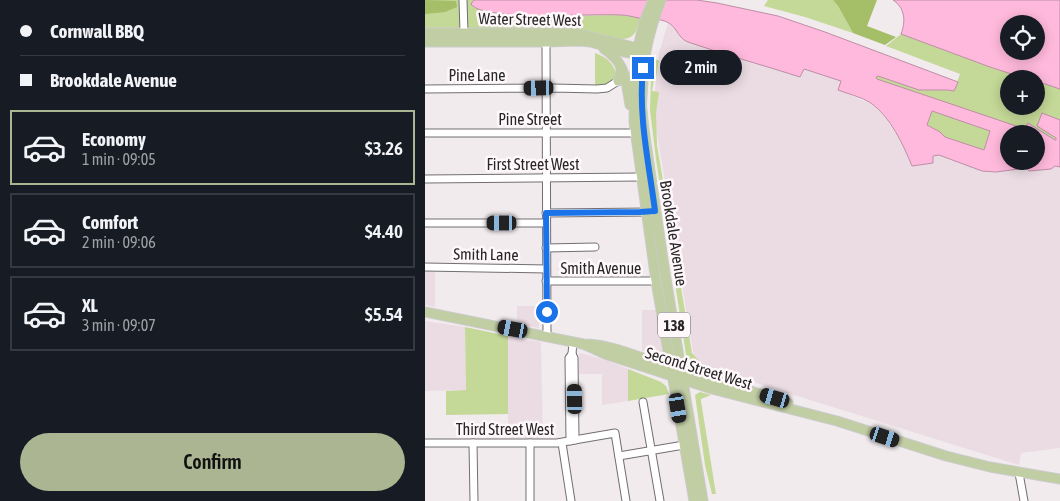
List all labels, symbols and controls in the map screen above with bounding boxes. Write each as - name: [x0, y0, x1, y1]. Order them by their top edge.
- street label: Water Street West: [478, 9, 582, 29]
- map controls: [1000, 15, 1045, 170]
- button: locate: [1000, 15, 1045, 60]
- text: Cornwall BBQ: [50, 20, 144, 42]
- callout: 2 min: [661, 50, 743, 86]
- route end: [632, 57, 654, 79]
- text: 2 min: [685, 58, 717, 76]
- street label: Pine Lane: [448, 66, 506, 84]
- text: Brookdale Avenue: [50, 69, 177, 91]
- button: +: [1000, 70, 1045, 115]
- car: [523, 80, 554, 96]
- street label: Pine Street: [498, 110, 562, 128]
- icon: car: [22, 125, 67, 170]
- button: −: [1000, 125, 1045, 170]
- text: Economy: [82, 128, 146, 150]
- text: $3.26: [365, 137, 403, 159]
- text: 1 min · 09:05: [82, 150, 156, 168]
- street label: First Street West: [486, 155, 580, 173]
- street label: Brookdale Avenue: [657, 179, 691, 287]
- icon: car: [22, 208, 67, 253]
- text: Comfort: [82, 211, 138, 233]
- car: [487, 216, 517, 231]
- text: $4.40: [365, 220, 403, 242]
- text: 2 min · 09:06: [82, 233, 156, 251]
- street label: Smith Lane: [453, 244, 519, 264]
- street label: Smith Avenue: [561, 259, 641, 277]
- icon: car: [22, 291, 67, 336]
- text: XL: [82, 294, 98, 316]
- route start: [536, 301, 558, 323]
- text: $5.54: [365, 303, 403, 325]
- road number: 138: [658, 312, 690, 338]
- text: 3 min · 09:07: [82, 316, 156, 334]
- car: [496, 319, 529, 339]
- street label: Second Street West: [643, 343, 755, 393]
- car: [567, 384, 582, 414]
- car: [758, 387, 791, 409]
- car: [668, 392, 687, 424]
- street label: Third Street West: [456, 420, 555, 438]
- car: [868, 425, 901, 449]
- button: Confirm: [20, 433, 405, 491]

